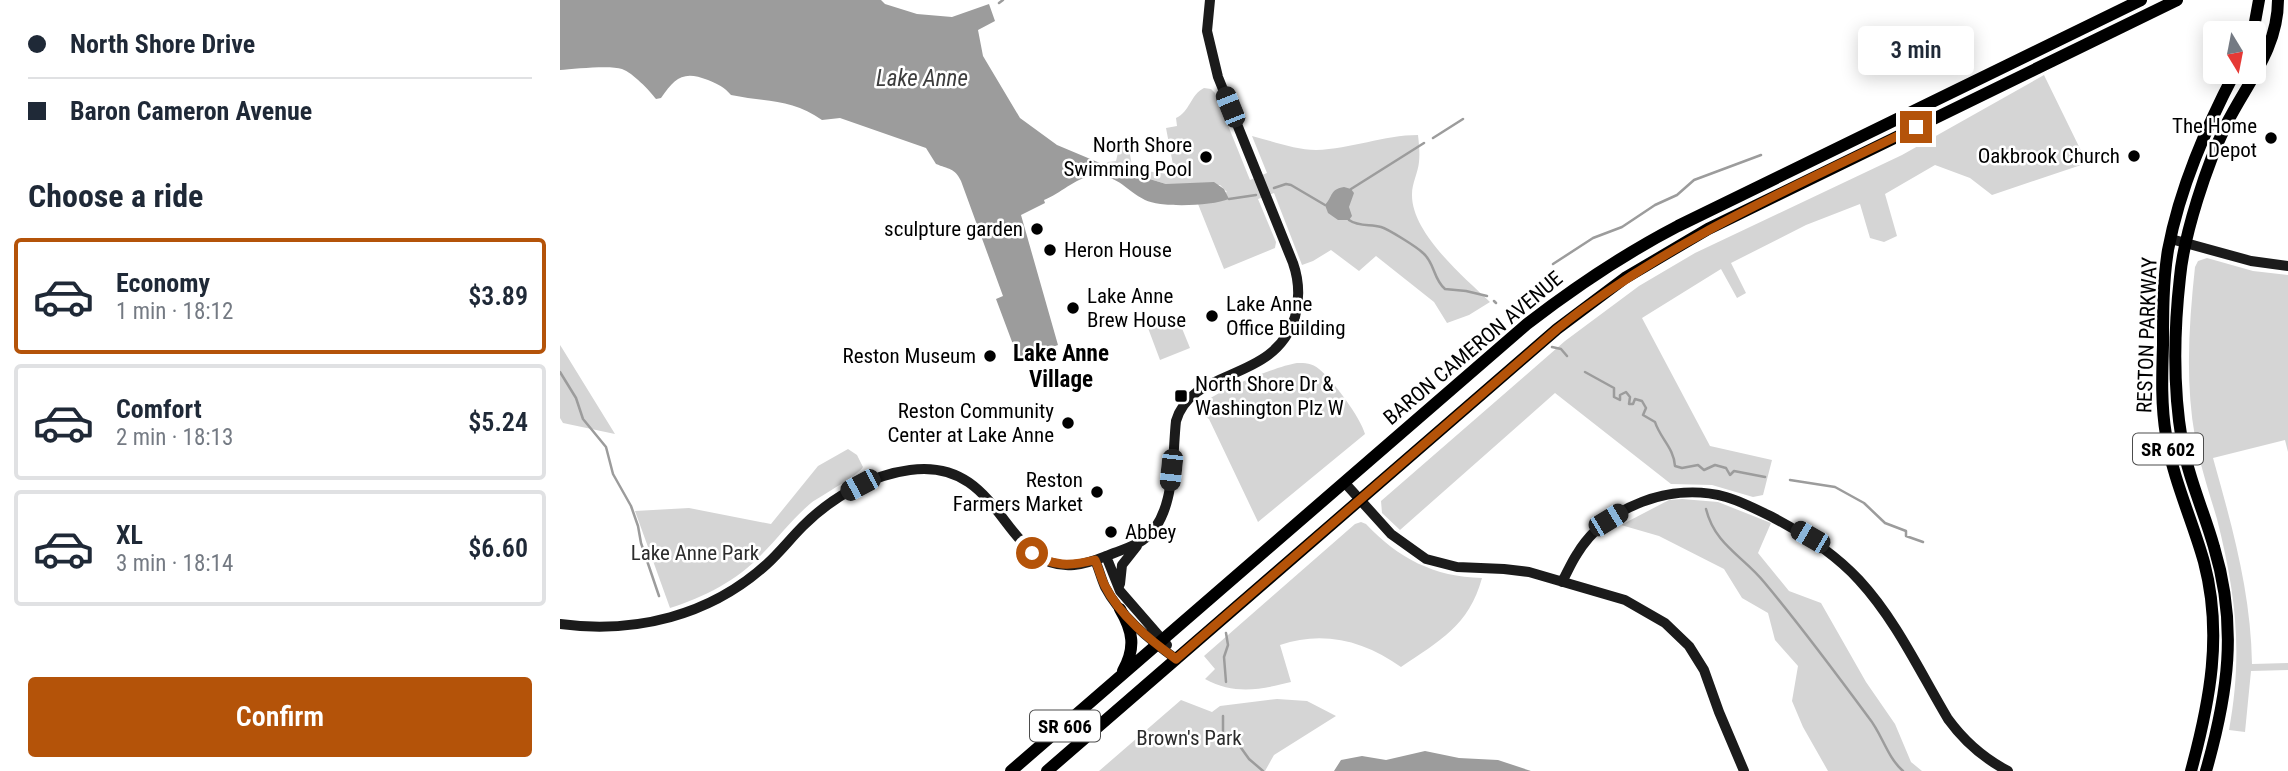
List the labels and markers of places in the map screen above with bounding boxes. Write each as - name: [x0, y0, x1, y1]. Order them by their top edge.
- place label: The Home Depot: [2172, 114, 2257, 162]
- marker: The Home Depot: [2263, 130, 2279, 146]
- place label: North Shore Swimming Pool: [1063, 133, 1192, 181]
- place label: Oakbrook Church: [1978, 144, 2120, 168]
- marker: Oakbrook Church: [2126, 148, 2142, 164]
- marker: North Shore Swimming Pool: [1198, 149, 1214, 165]
- place label: sculpture garden: [884, 217, 1023, 241]
- marker: sculpture garden: [1029, 221, 1045, 237]
- place label: Heron House: [1064, 238, 1172, 262]
- marker: Heron House: [1042, 242, 1058, 258]
- place label: Lake Anne Brew House: [1087, 284, 1186, 332]
- place label: Lake Anne Office Building: [1226, 292, 1346, 340]
- marker: Lake Anne Brew House: [1065, 300, 1081, 316]
- marker: Lake Anne Office Building: [1204, 308, 1220, 324]
- place label: Reston Museum: [842, 344, 976, 368]
- marker: Reston Museum: [982, 348, 998, 364]
- place label: North Shore Dr & Washington Plz W: [1195, 372, 1344, 420]
- marker: North Shore Dr & Washington Plz W: [1173, 388, 1189, 404]
- place label: Reston Community Center at Lake Anne: [887, 399, 1054, 447]
- marker: Reston Community Center at Lake Anne: [1060, 415, 1076, 431]
- place label: Reston Farmers Market: [953, 468, 1083, 516]
- marker: Reston Farmers Market: [1089, 484, 1105, 500]
- place label: Abbey: [1125, 520, 1177, 544]
- marker: Abbey: [1103, 524, 1119, 540]

